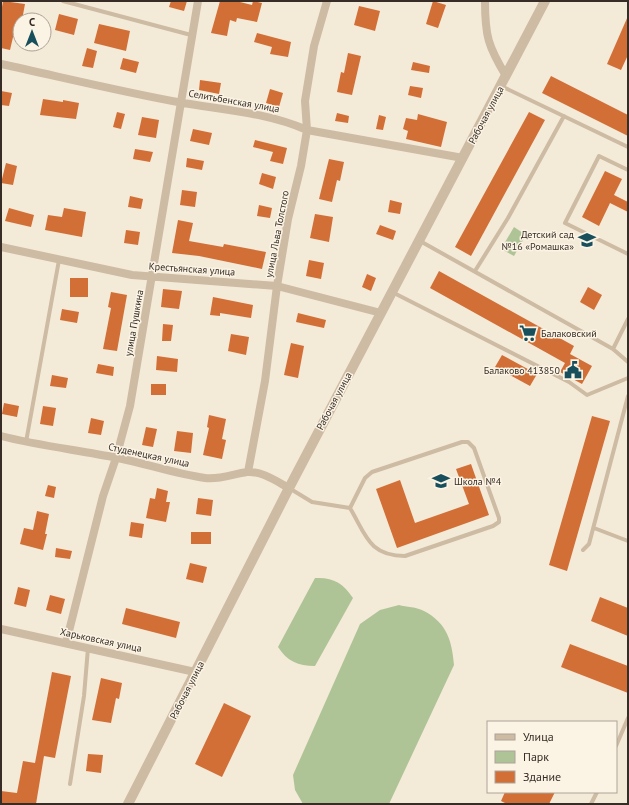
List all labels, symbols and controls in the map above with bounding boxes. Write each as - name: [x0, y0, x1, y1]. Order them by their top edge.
- north arrow: [12, 12, 52, 52]
- text: С: [29, 15, 35, 29]
- street label: Рабочая улица: [465, 84, 507, 146]
- street label: Селитьбенская улица: [187, 87, 281, 115]
- street label: улица Льва Толстого: [262, 189, 292, 279]
- place label: Детский сад №16 «Ромашка»: [502, 228, 575, 253]
- school or university icon: Детский сад №16 «Ромашка»: [577, 230, 597, 250]
- street label: Крестьянская улица: [148, 259, 236, 279]
- street label: улица Пушкина: [122, 289, 146, 357]
- supermarket icon: Балаковский: [518, 323, 538, 343]
- place label: Балаковский: [541, 327, 597, 340]
- public building icon: Балаково 413850: [563, 360, 583, 380]
- place label: Балаково 413850: [484, 364, 561, 377]
- street label: Рабочая улица: [313, 370, 355, 432]
- street label: Студенецкая улица: [107, 440, 191, 470]
- school or university icon: Школа №4: [431, 471, 451, 491]
- place label: Школа №4: [454, 475, 502, 488]
- street label: Харьковская улица: [59, 625, 143, 655]
- street label: Рабочая улица: [167, 659, 207, 721]
- legend: [487, 721, 617, 793]
- text: Улица: [523, 729, 554, 744]
- text: Парк: [523, 749, 549, 764]
- text: Здание: [523, 769, 561, 784]

